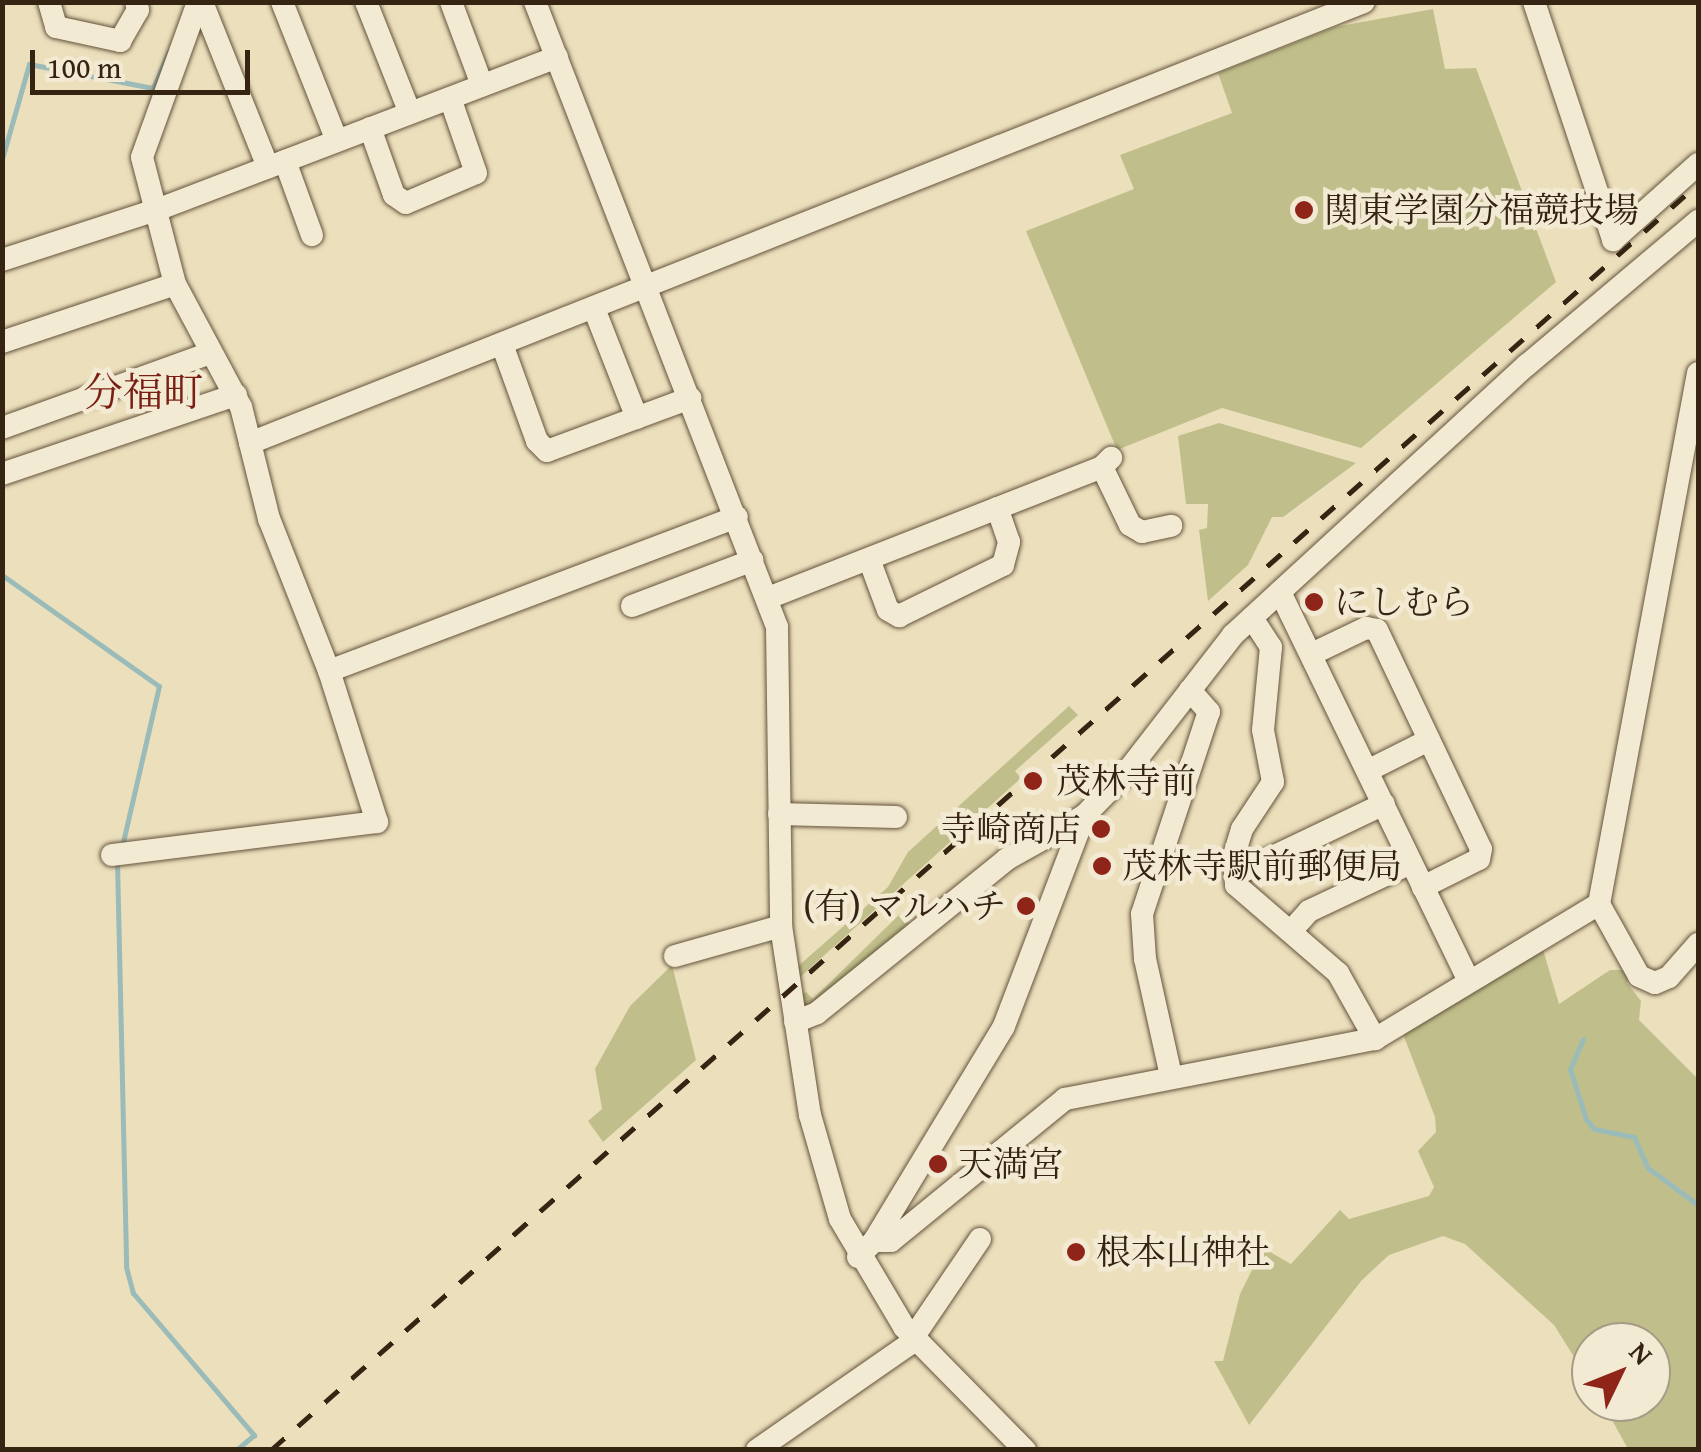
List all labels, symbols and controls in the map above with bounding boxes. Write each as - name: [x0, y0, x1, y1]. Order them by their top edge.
- scale bar: [35, 30, 255, 92]
- text: 100 m: [47, 45, 121, 89]
- place label: 関東学園分福競技場: [1324, 189, 1639, 231]
- marker: 関東学園分福競技場: [1293, 199, 1315, 221]
- district label: 分福町: [83, 368, 203, 416]
- place label: にしむら: [1334, 581, 1474, 623]
- marker: にしむら: [1303, 591, 1325, 613]
- place label: 茂林寺前: [1056, 760, 1196, 802]
- marker: 茂林寺前: [1020, 768, 1046, 794]
- place label: 寺崎商店: [941, 808, 1081, 850]
- marker: 寺崎商店: [1090, 818, 1112, 840]
- place label: 茂林寺駅前郵便局: [1122, 845, 1402, 887]
- marker: 茂林寺駅前郵便局: [1091, 855, 1113, 877]
- place label: (有) マルハチ: [801, 885, 1006, 927]
- marker: (有) マルハチ: [1015, 895, 1037, 917]
- place label: 天満宮: [958, 1143, 1063, 1185]
- marker: 天満宮: [927, 1153, 949, 1175]
- place label: 根本山神社: [1096, 1231, 1271, 1273]
- marker: 根本山神社: [1065, 1241, 1087, 1263]
- north arrow: [1571, 1322, 1671, 1422]
- text: N: [1620, 1332, 1663, 1373]

